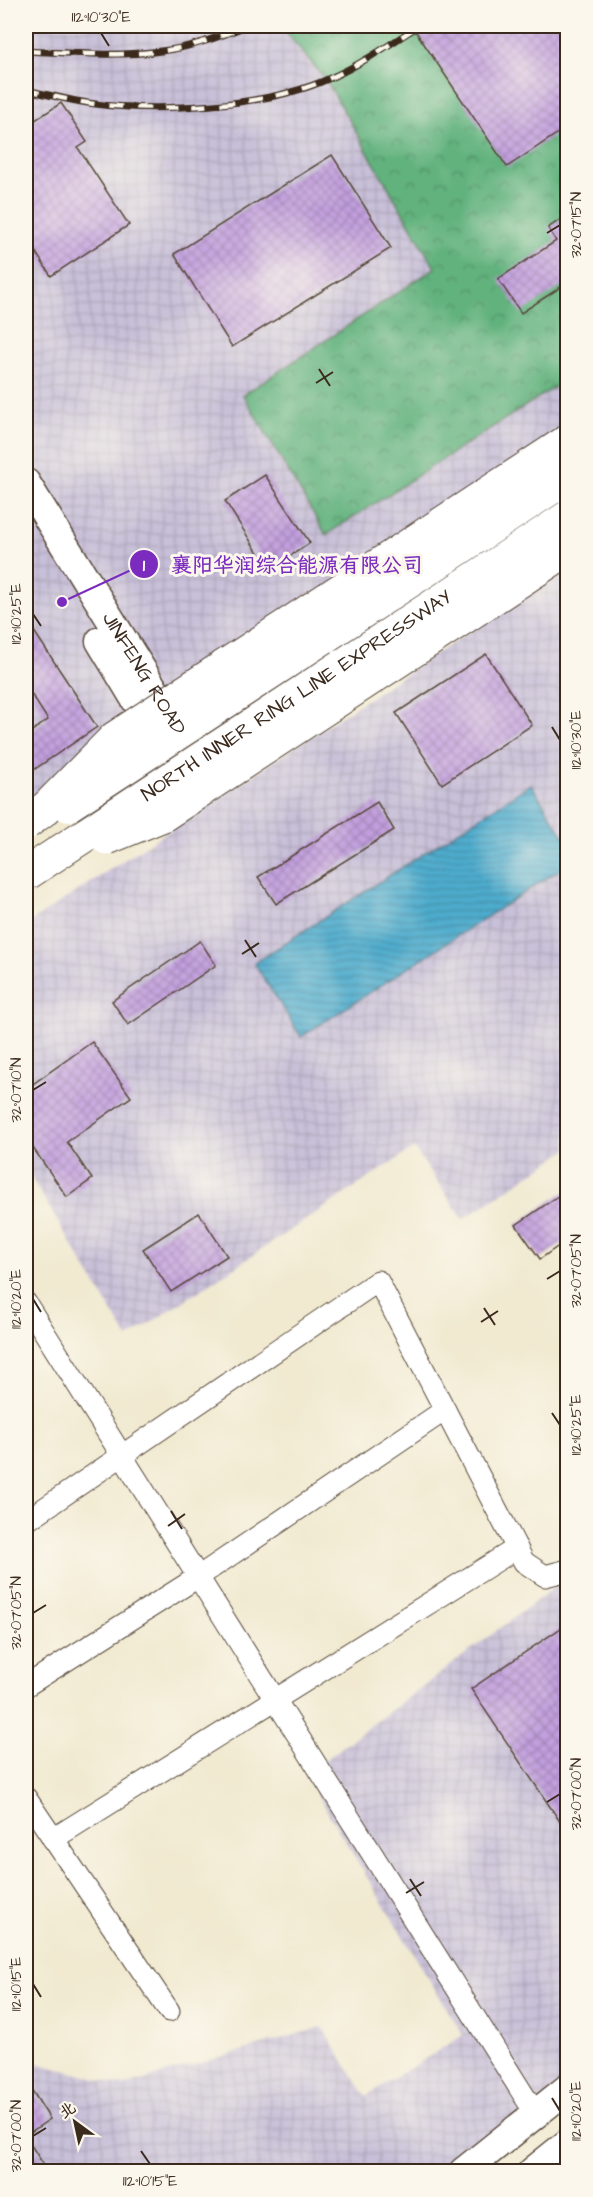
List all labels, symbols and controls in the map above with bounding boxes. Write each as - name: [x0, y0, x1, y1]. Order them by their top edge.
- text: 112°10'30"E: [71, 7, 131, 28]
- text: 32°07'15"N: [566, 192, 587, 258]
- callout: 襄阳华润综合能源有限公司: [129, 545, 435, 584]
- text: 襄阳华润综合能源有限公司: [171, 551, 423, 580]
- text: 1: [143, 553, 146, 578]
- text: 112°10'25"E: [6, 583, 27, 645]
- street label: NORTH INNER RING LINE EXPRESSWAY: [136, 583, 458, 808]
- street label: JINFENG ROAD: [95, 607, 193, 740]
- text: 112°10'30"E: [566, 710, 587, 770]
- text: 32°07'10"N: [6, 1058, 27, 1122]
- text: 32°07'05"N: [566, 1234, 587, 1308]
- text: 112°10'20"E: [6, 1269, 27, 1329]
- text: 112°10'25"E: [566, 1394, 587, 1456]
- text: 32°07'05"N: [6, 1576, 27, 1650]
- text: 32°07'00"N: [566, 1758, 587, 1830]
- text: 112°10'15"E: [6, 1957, 27, 2011]
- text: 112°10'20"E: [566, 2081, 587, 2141]
- north arrow: [45, 2092, 105, 2152]
- text: 北: [55, 2097, 80, 2124]
- text: 32°07'00"N: [6, 2100, 27, 2172]
- text: 112°10'15"E: [123, 2171, 177, 2192]

